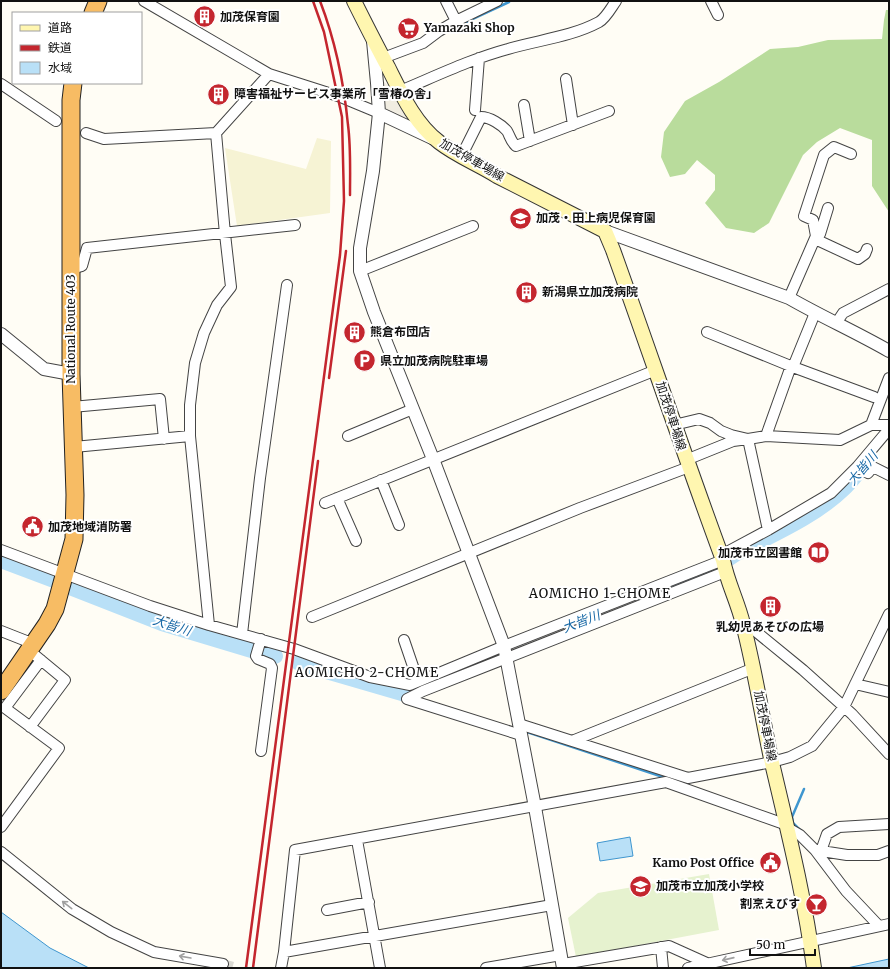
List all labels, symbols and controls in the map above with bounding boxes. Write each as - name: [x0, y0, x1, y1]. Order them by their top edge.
- building icon: 加茂保育園: [191, 4, 217, 30]
- place label: 加茂保育園: [220, 9, 280, 24]
- legend: [12, 12, 142, 84]
- supermarket icon: Yamazaki Shop: [396, 15, 422, 41]
- text: 道路: [48, 20, 72, 35]
- place label: Yamazaki Shop: [423, 20, 515, 35]
- text: 鉄道: [48, 40, 72, 55]
- text: 水域: [48, 60, 72, 75]
- building icon: 障害福祉サービス事業所「雪椿の舎」: [205, 81, 231, 107]
- place label: 障害福祉サービス事業所「雪椿の舎」: [234, 86, 438, 101]
- street label: 加茂停車場線: [437, 135, 507, 184]
- school or university icon: 加茂・田上病児保育園: [508, 205, 534, 231]
- place label: 加茂・田上病児保育園: [536, 210, 656, 225]
- street label: National Route 403: [63, 274, 78, 384]
- building icon: 新潟県立加茂病院: [513, 279, 539, 305]
- place label: 新潟県立加茂病院: [542, 284, 638, 299]
- building icon: 熊倉布団店: [342, 319, 368, 345]
- place label: 熊倉布団店: [370, 324, 430, 339]
- parking icon: 県立加茂病院駐車場: [351, 348, 377, 374]
- place label: 県立加茂病院駐車場: [380, 353, 488, 368]
- street label: 加茂停車場線: [653, 379, 690, 452]
- water label: 大皆川: [843, 446, 883, 489]
- public building icon: 加茂地域消防署: [19, 514, 45, 540]
- place label: 加茂地域消防署: [48, 519, 132, 534]
- library icon: 加茂市立図書館: [805, 540, 831, 566]
- place label: 加茂市立図書館: [718, 545, 802, 560]
- district label: AOMICHO 1-CHOME: [528, 585, 671, 602]
- building icon: 乳幼児あそびの広場: [757, 593, 783, 619]
- water label: 大皆川: [560, 606, 604, 636]
- water label: 大皆川: [151, 611, 195, 640]
- place label: 乳幼児あそびの広場: [716, 619, 824, 634]
- district label: AOMICHO 2-CHOME: [294, 664, 439, 681]
- street label: 加茂停車場線: [751, 689, 780, 763]
- public building icon: Kamo Post Office: [757, 850, 783, 876]
- place label: Kamo Post Office: [652, 855, 754, 870]
- school or university icon: 加茂市立加茂小学校: [627, 873, 653, 899]
- place label: 加茂市立加茂小学校: [656, 878, 764, 893]
- bar icon: 割烹えびす: [803, 891, 829, 917]
- place label: 割烹えびす: [740, 896, 800, 911]
- one-way arrow: [62, 901, 73, 909]
- scale bar: [750, 931, 815, 957]
- text: 50 m: [756, 937, 785, 952]
- one-way arrow: [179, 953, 192, 961]
- one-way arrow: [722, 956, 735, 964]

